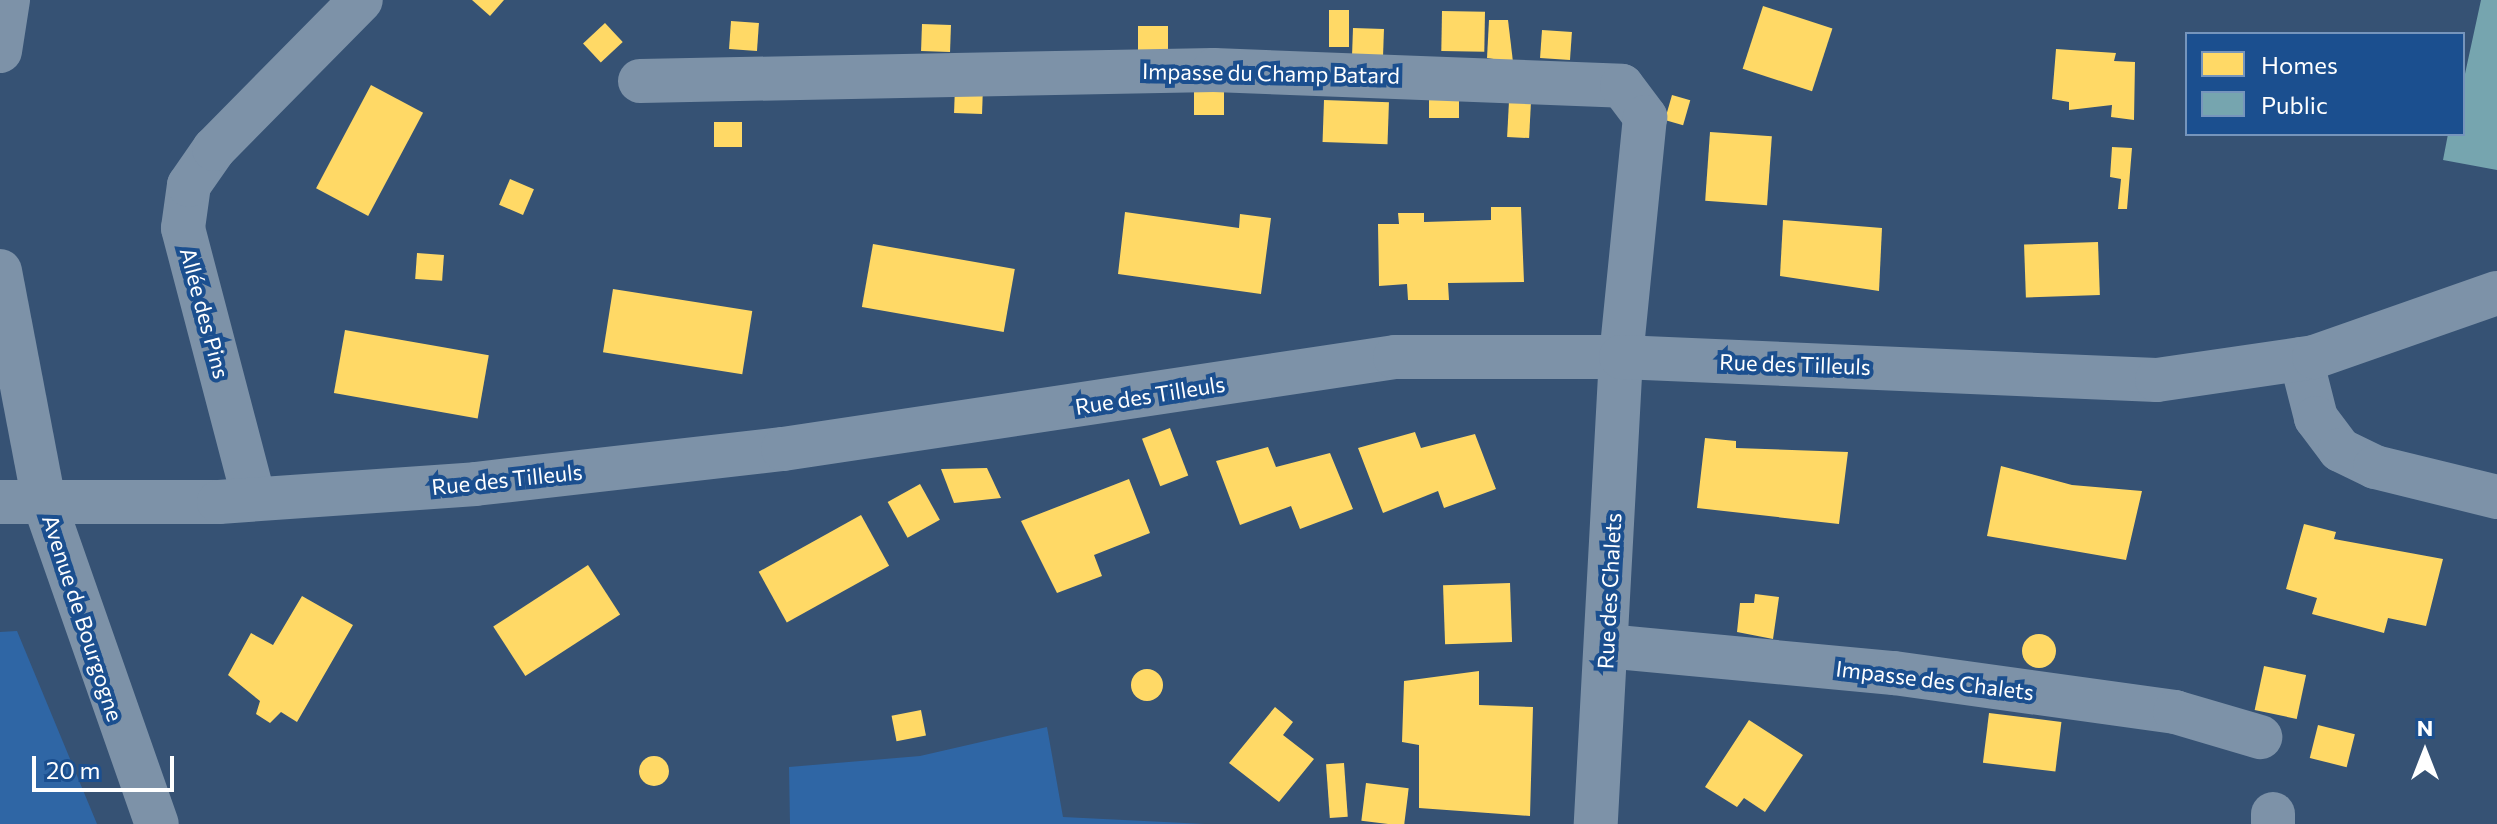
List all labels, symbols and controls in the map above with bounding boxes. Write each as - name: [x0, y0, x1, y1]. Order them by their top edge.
- legend: [2185, 32, 2465, 136]
- text: Homes: [2261, 50, 2338, 79]
- street label: Impasse du Champ Batard: [1142, 58, 1400, 88]
- text: Public: [2261, 90, 2328, 119]
- street label: Allée des Pins: [175, 245, 235, 381]
- street label: Rue des Tilleuls: [1719, 348, 1871, 380]
- street label: Rue des Tilleuls: [1073, 370, 1227, 420]
- street label: Rue des Tilleuls: [430, 458, 584, 500]
- street label: Avenue de Bourgogne: [37, 511, 129, 725]
- street label: Rue des Chalets: [1592, 512, 1626, 670]
- street label: Impasse des Chalets: [1834, 655, 2036, 705]
- north arrow: [2385, 712, 2465, 792]
- text: N: [2417, 714, 2433, 741]
- scale bar: [36, 740, 178, 790]
- text: 20 m: [46, 755, 100, 784]

